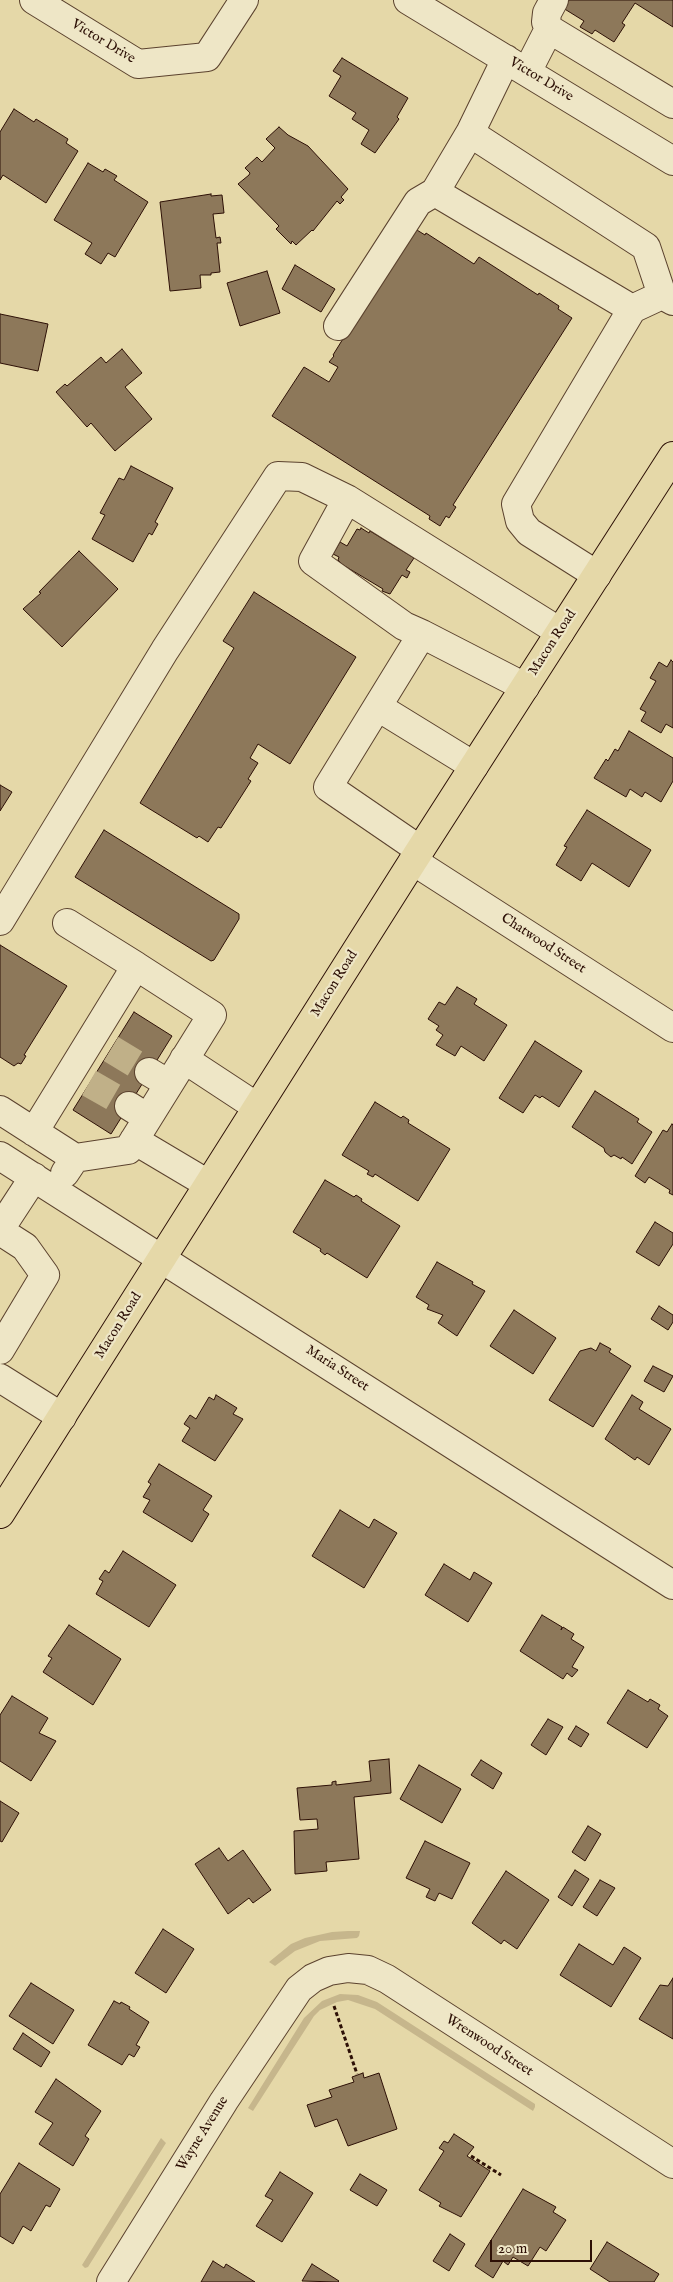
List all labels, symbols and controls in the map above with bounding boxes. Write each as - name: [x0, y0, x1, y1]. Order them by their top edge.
- street label: Victor Drive: [68, 16, 138, 68]
- street label: Victor Drive: [506, 54, 576, 106]
- street label: Macon Road: [526, 607, 580, 679]
- street label: Chatwood Street: [497, 910, 589, 978]
- street label: Macon Road: [308, 948, 362, 1020]
- street label: Macon Road: [92, 1290, 146, 1362]
- street label: Maria Street: [302, 1342, 372, 1396]
- street label: Wrenwood Street: [442, 2011, 536, 2081]
- street label: Wayne Avenue: [173, 2094, 233, 2174]
- scale bar: [493, 2230, 596, 2262]
- text: 20 m: [498, 2239, 527, 2258]

